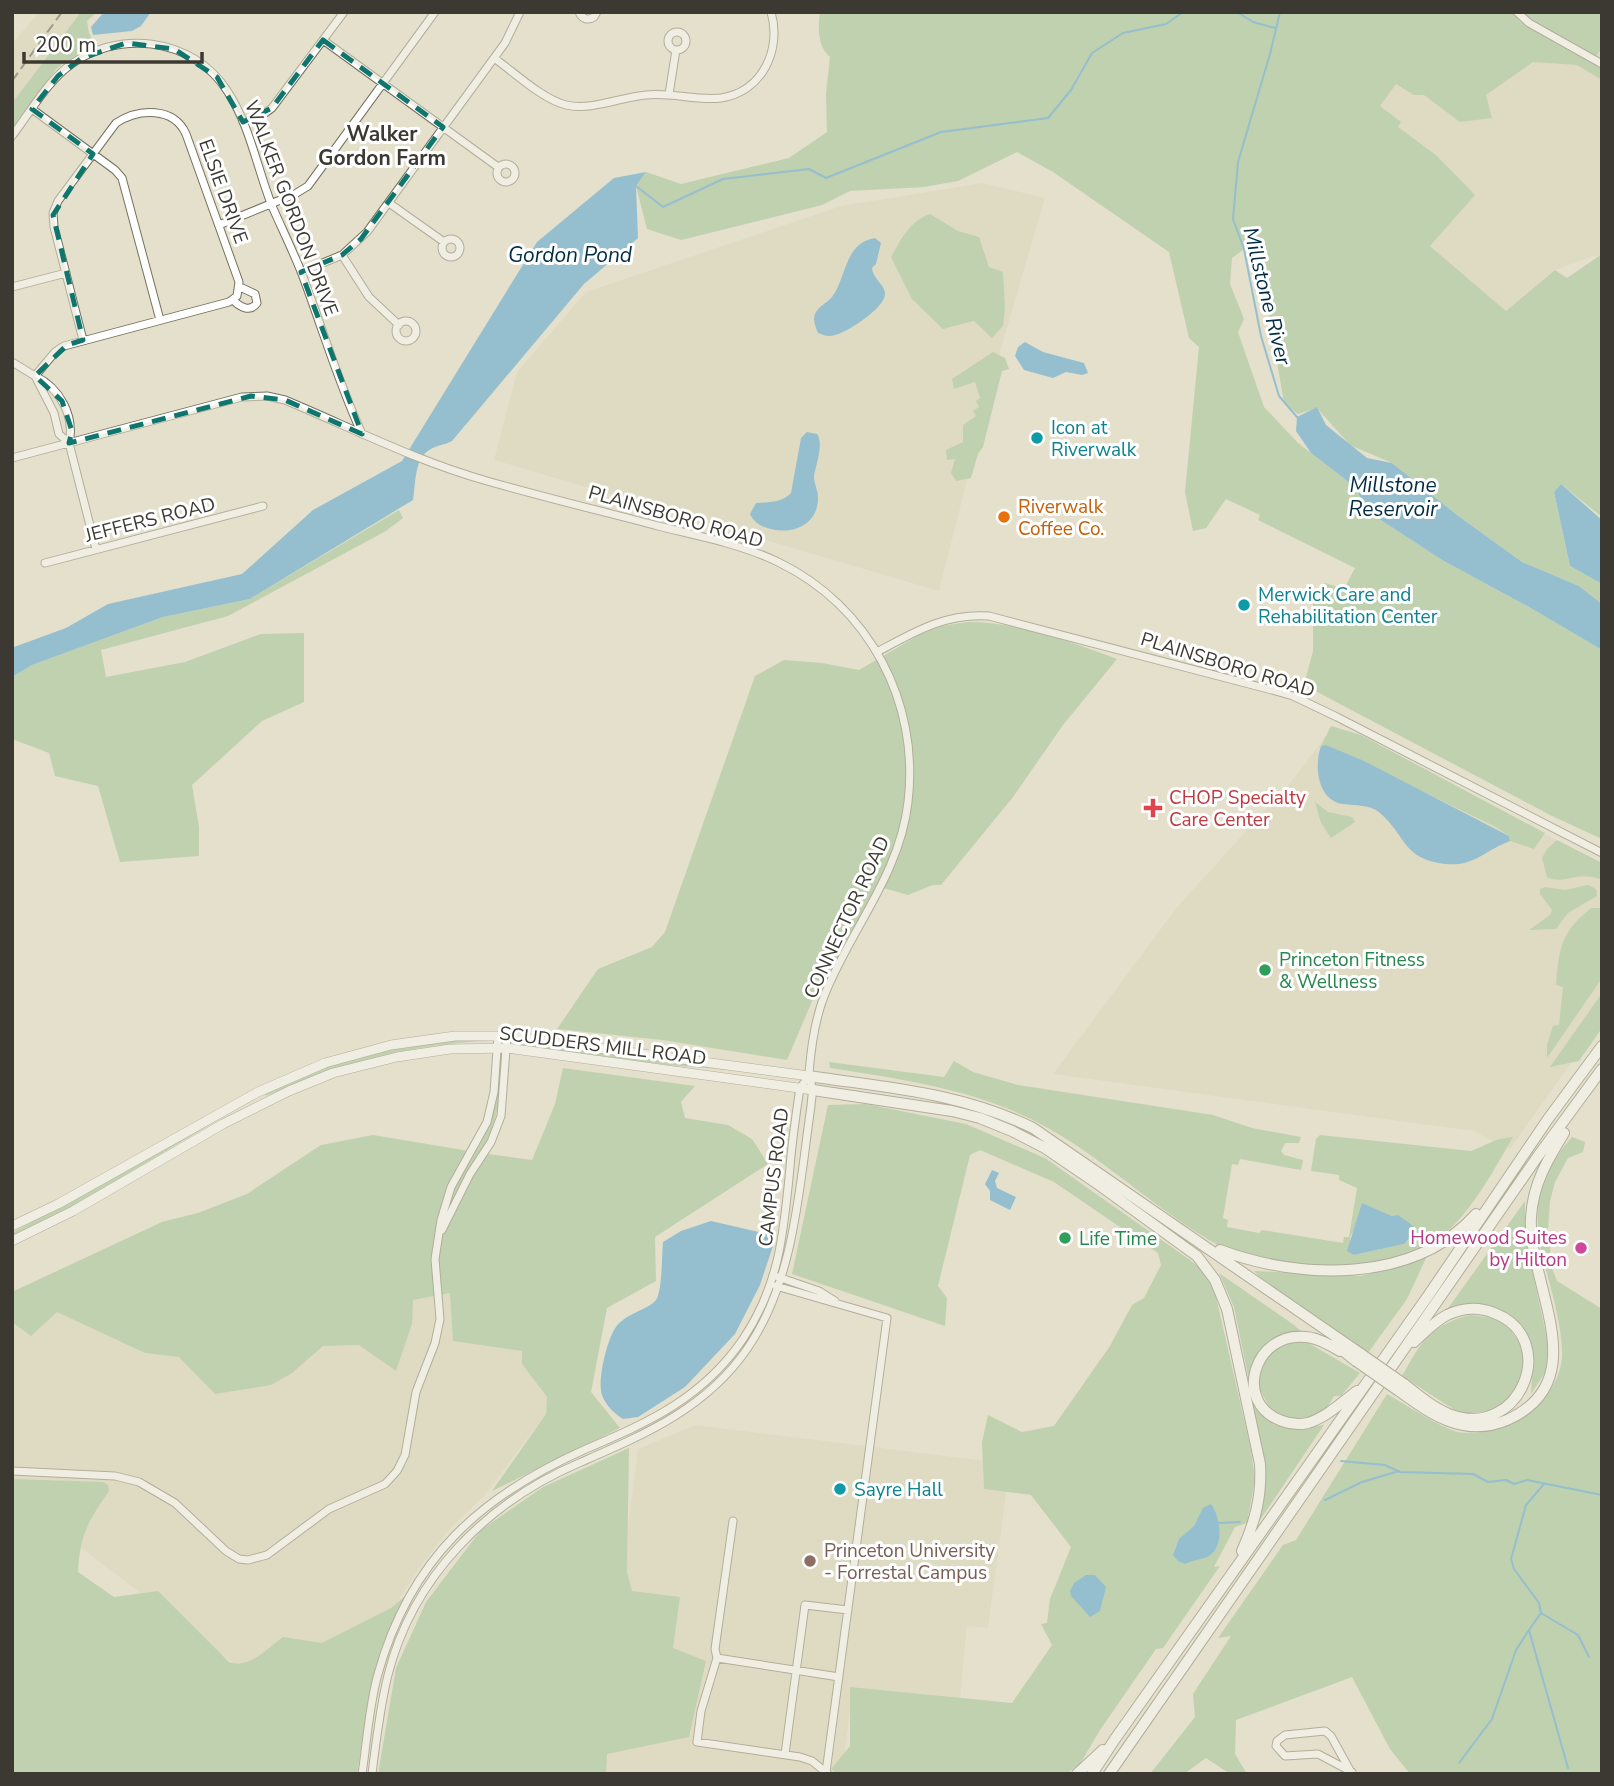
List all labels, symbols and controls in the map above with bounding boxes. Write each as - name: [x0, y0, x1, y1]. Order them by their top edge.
- scale bar: [24, 21, 203, 65]
- text: 200 m: [35, 31, 96, 59]
- street label: WALKER GORDON DRIVE: [238, 97, 344, 320]
- district label: Walker Gordon Farm: [318, 120, 446, 172]
- street label: ELSIE DRIVE: [192, 135, 254, 247]
- water label: Millstone River: [1236, 224, 1298, 368]
- water label: Gordon Pond: [508, 241, 633, 269]
- place label: Icon at Riverwalk: [1051, 415, 1137, 463]
- marker: Icon at Riverwalk: [1029, 430, 1045, 446]
- water label: Millstone Reservoir: [1348, 471, 1438, 523]
- street label: PLAINSBORO ROAD: [585, 480, 766, 554]
- street label: JEFFERS ROAD: [81, 491, 218, 549]
- place label: Riverwalk Coffee Co.: [1018, 494, 1104, 542]
- marker: Riverwalk Coffee Co.: [996, 509, 1012, 525]
- place label: Merwick Care and Rehabilitation Center: [1258, 582, 1438, 630]
- marker: Merwick Care and Rehabilitation Center: [1236, 597, 1252, 613]
- street label: PLAINSBORO ROAD: [1137, 626, 1318, 704]
- place label: CHOP Specialty Care Center: [1169, 785, 1306, 833]
- marker: CHOP Specialty Care Center: [1143, 798, 1163, 818]
- street label: CONNECTOR ROAD: [798, 832, 896, 1003]
- place label: Princeton Fitness & Wellness: [1279, 947, 1425, 995]
- marker: Princeton Fitness & Wellness: [1257, 962, 1273, 978]
- street label: SCUDDERS MILL ROAD: [498, 1020, 708, 1072]
- street label: CAMPUS ROAD: [753, 1106, 795, 1248]
- place label: Homewood Suites by Hilton: [1410, 1225, 1567, 1273]
- place label: Life Time: [1079, 1226, 1157, 1252]
- marker: Life Time: [1057, 1230, 1073, 1246]
- marker: Homewood Suites by Hilton: [1573, 1240, 1589, 1256]
- place label: Sayre Hall: [854, 1477, 943, 1503]
- marker: Sayre Hall: [832, 1481, 848, 1497]
- place label: Princeton University - Forrestal Campus: [824, 1538, 995, 1586]
- marker: Princeton University - Forrestal Campus: [802, 1553, 818, 1569]

